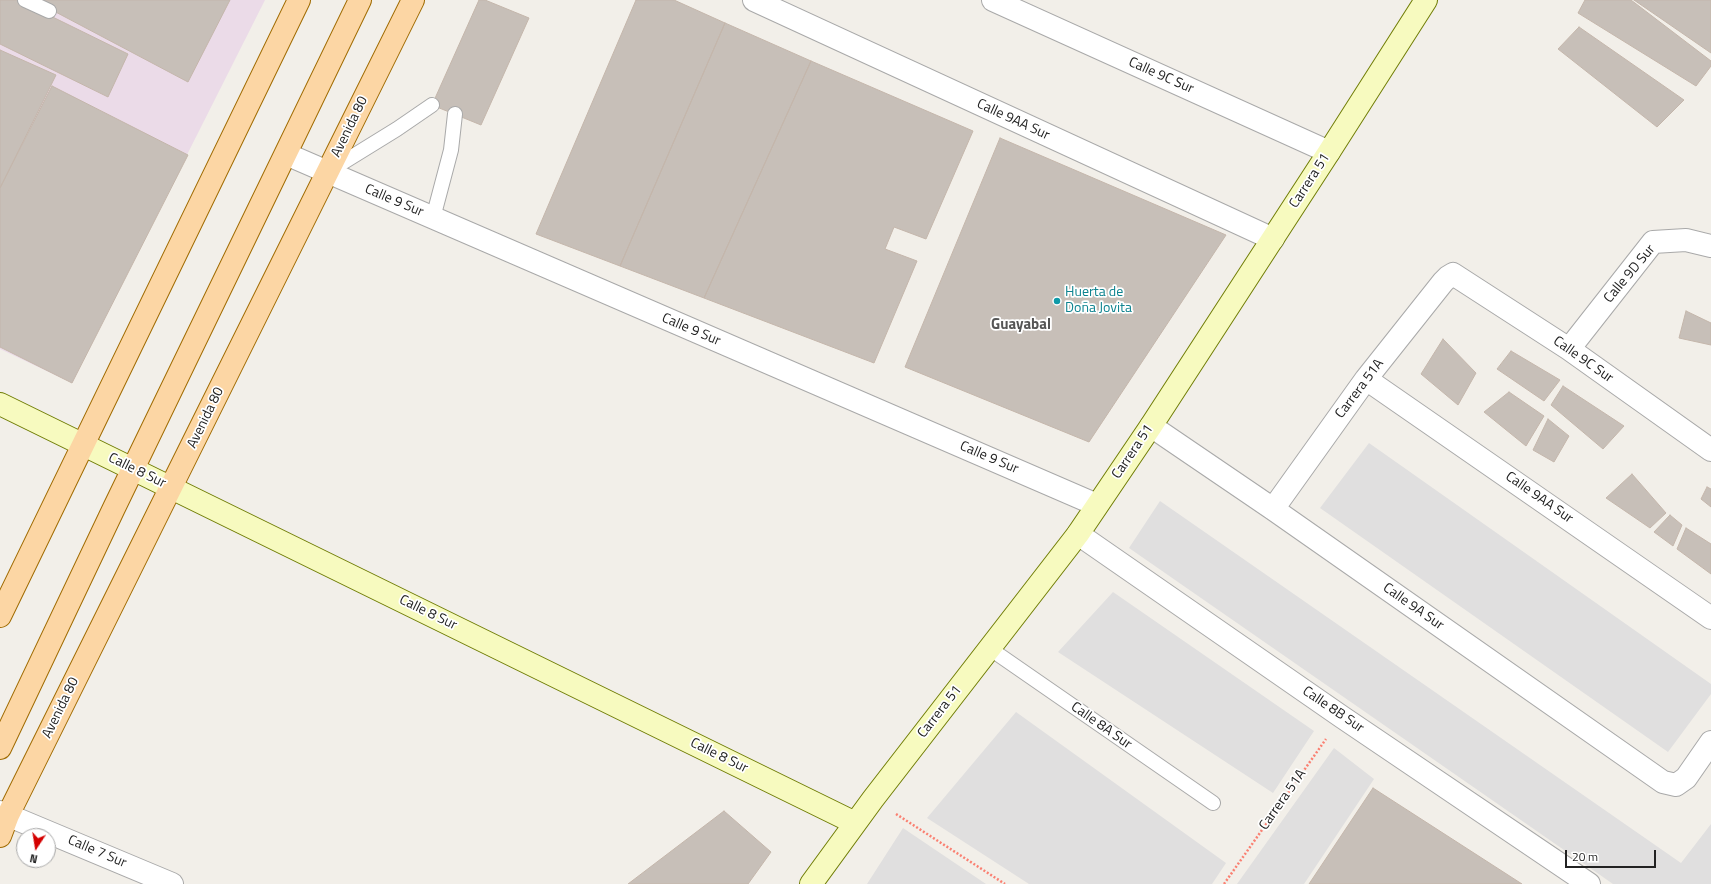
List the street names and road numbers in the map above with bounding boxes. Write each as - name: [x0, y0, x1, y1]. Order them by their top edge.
- street label: Calle 9C Sur: [1126, 54, 1196, 98]
- street label: Avenida 80: [328, 94, 372, 160]
- street label: Calle 9AA Sur: [974, 96, 1052, 144]
- street label: Carrera 51: [1286, 150, 1334, 212]
- street label: Calle 9 Sur: [362, 181, 426, 221]
- street label: Calle 9D Sur: [1601, 241, 1659, 307]
- street label: Calle 9 Sur: [659, 310, 723, 350]
- street label: Calle 9C Sur: [1550, 333, 1616, 387]
- street label: Carrera 51A: [1332, 356, 1388, 422]
- street label: Avenida 80: [184, 385, 228, 451]
- street label: Carrera 51: [1109, 422, 1157, 482]
- street label: Calle 9 Sur: [957, 438, 1021, 478]
- street label: Calle 8 Sur: [105, 450, 169, 492]
- street label: Calle 9AA Sur: [1502, 469, 1576, 527]
- street label: Calle 9A Sur: [1379, 580, 1447, 634]
- street label: Calle 8 Sur: [396, 592, 460, 634]
- street label: Avenida 80: [39, 675, 83, 741]
- street label: Carrera 51: [914, 682, 966, 742]
- street label: Calle 8B Sur: [1299, 683, 1367, 737]
- street label: Calle 8A Sur: [1067, 699, 1135, 753]
- street label: Calle 8 Sur: [687, 735, 751, 777]
- street label: Carrera 51A: [1256, 766, 1310, 834]
- street label: Calle 7 Sur: [65, 832, 129, 872]

